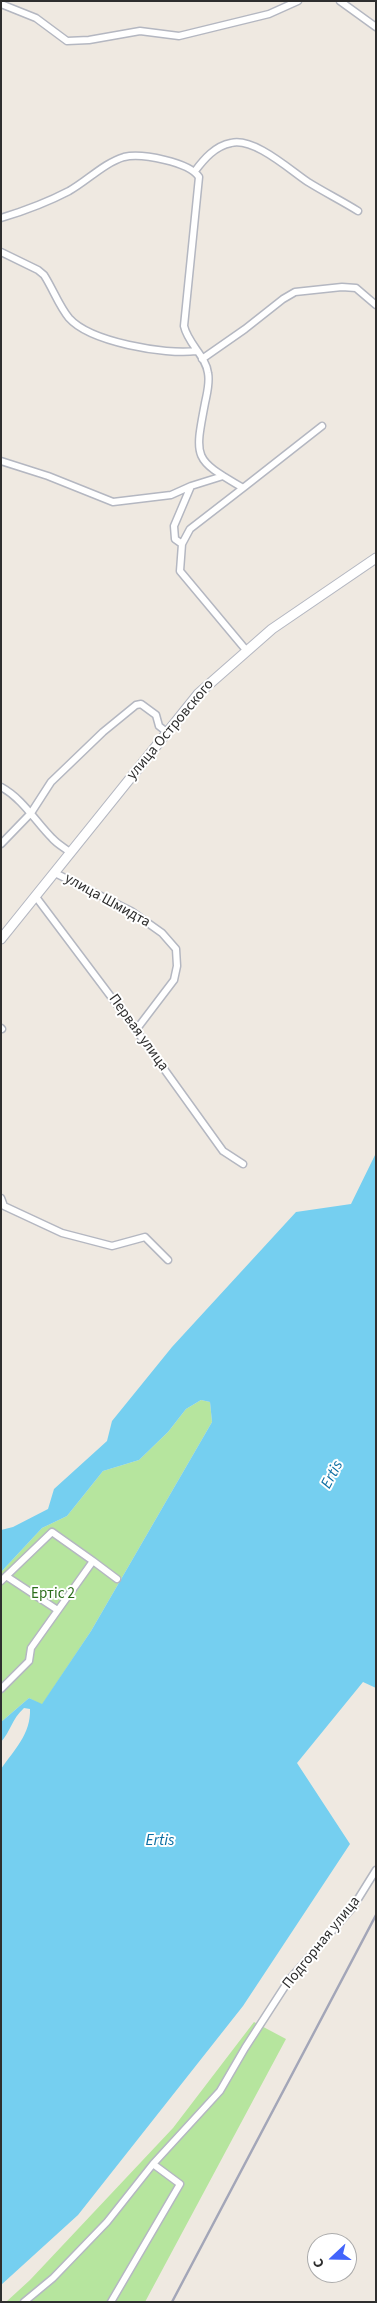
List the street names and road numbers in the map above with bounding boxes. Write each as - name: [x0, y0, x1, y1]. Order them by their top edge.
- street label: улица Островского: [124, 676, 218, 784]
- street label: улица Шмидта: [61, 870, 153, 932]
- street label: Первая улица: [104, 991, 172, 1075]
- street label: Подгорная улица: [279, 1893, 365, 1993]

